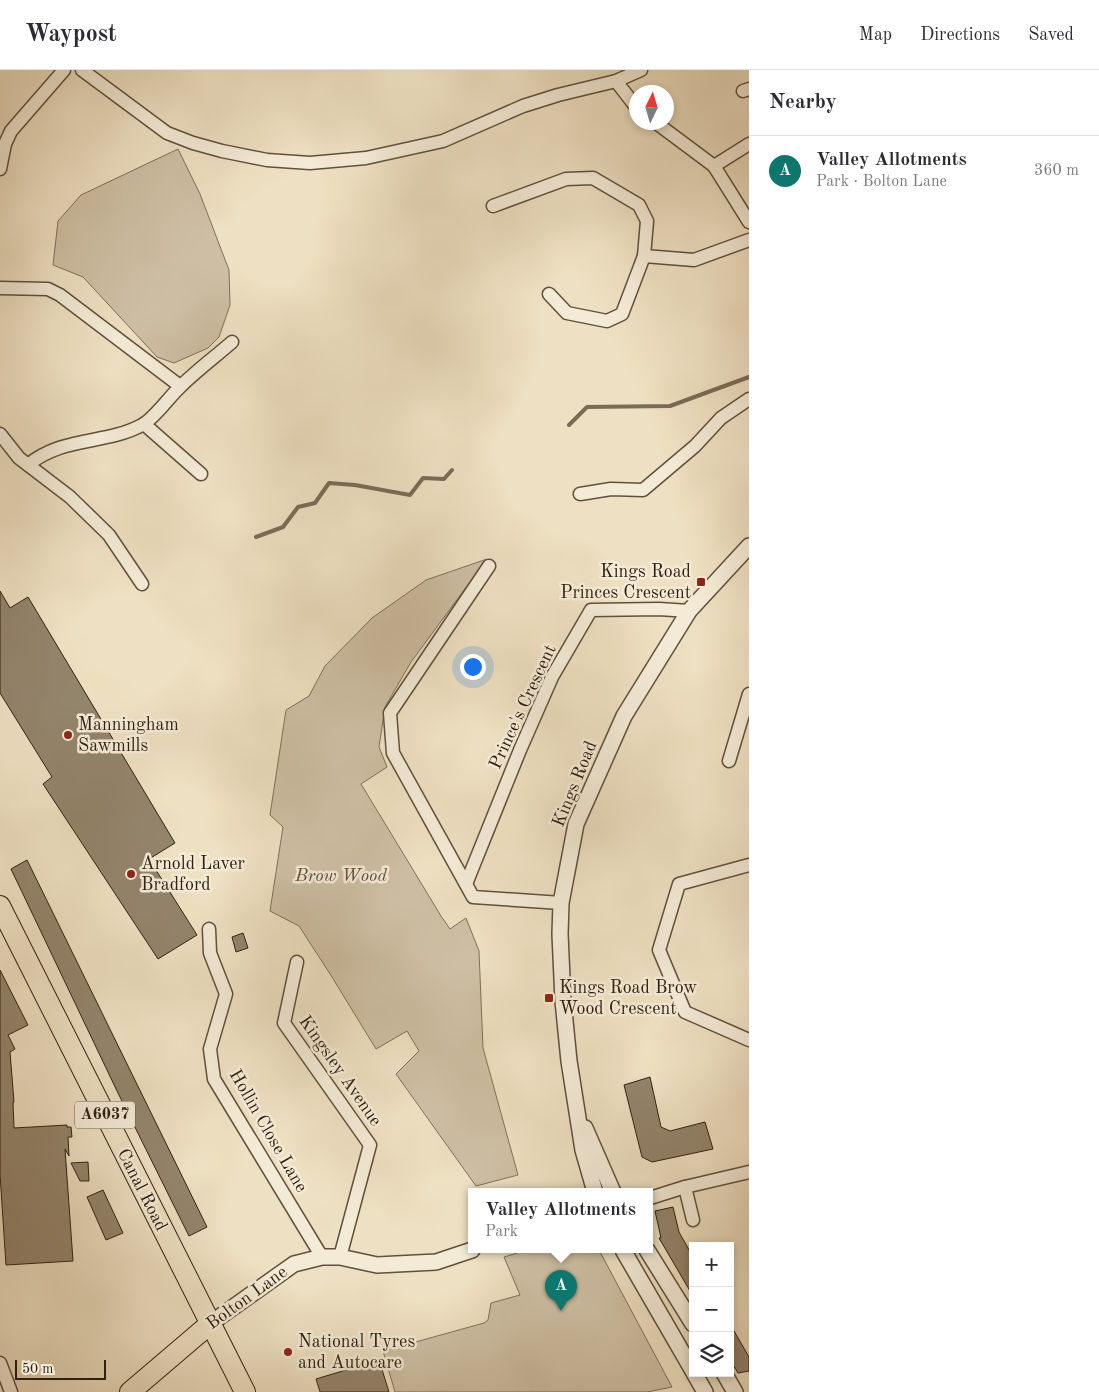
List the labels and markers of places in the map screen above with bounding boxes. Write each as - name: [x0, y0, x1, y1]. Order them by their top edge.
- place label: Kings Road Princes Crescent: [560, 563, 691, 602]
- marker: Kings Road Princes Crescent: [695, 576, 707, 588]
- place label: Manningham Sawmills: [78, 716, 179, 755]
- marker: Manningham Sawmills: [62, 729, 74, 741]
- place label: Arnold Laver Bradford: [141, 855, 245, 894]
- marker: Arnold Laver Bradford: [125, 868, 137, 880]
- place label: Kings Road Brow Wood Crescent: [559, 979, 697, 1018]
- marker: Kings Road Brow Wood Crescent: [543, 992, 555, 1004]
- pin: A: [545, 1270, 577, 1311]
- place label: National Tyres and Autocare: [298, 1333, 415, 1372]
- marker: National Tyres and Autocare: [282, 1346, 294, 1358]

